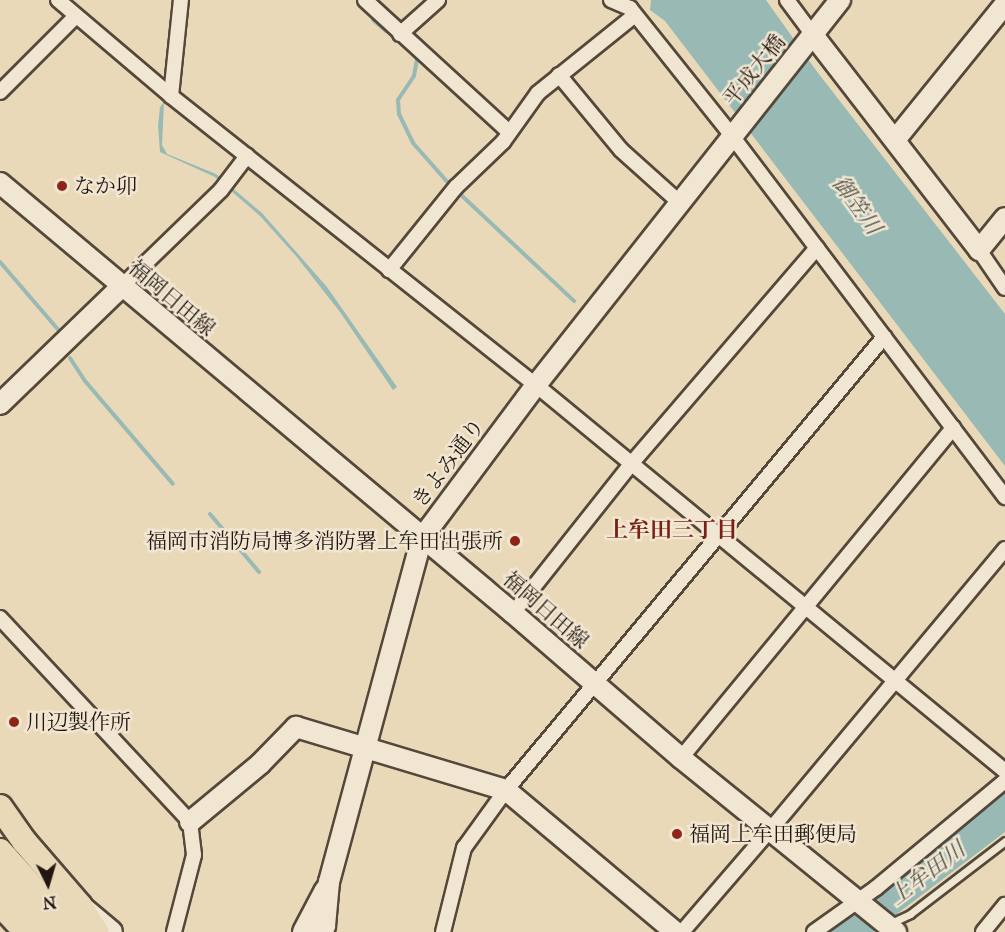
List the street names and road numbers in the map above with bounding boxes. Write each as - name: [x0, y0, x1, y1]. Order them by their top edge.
- street label: 平成大橋: [718, 29, 790, 111]
- street label: 福岡日田線: [124, 255, 220, 341]
- street label: きよみ通り: [406, 413, 490, 513]
- street label: 福岡日田線: [498, 566, 594, 654]

